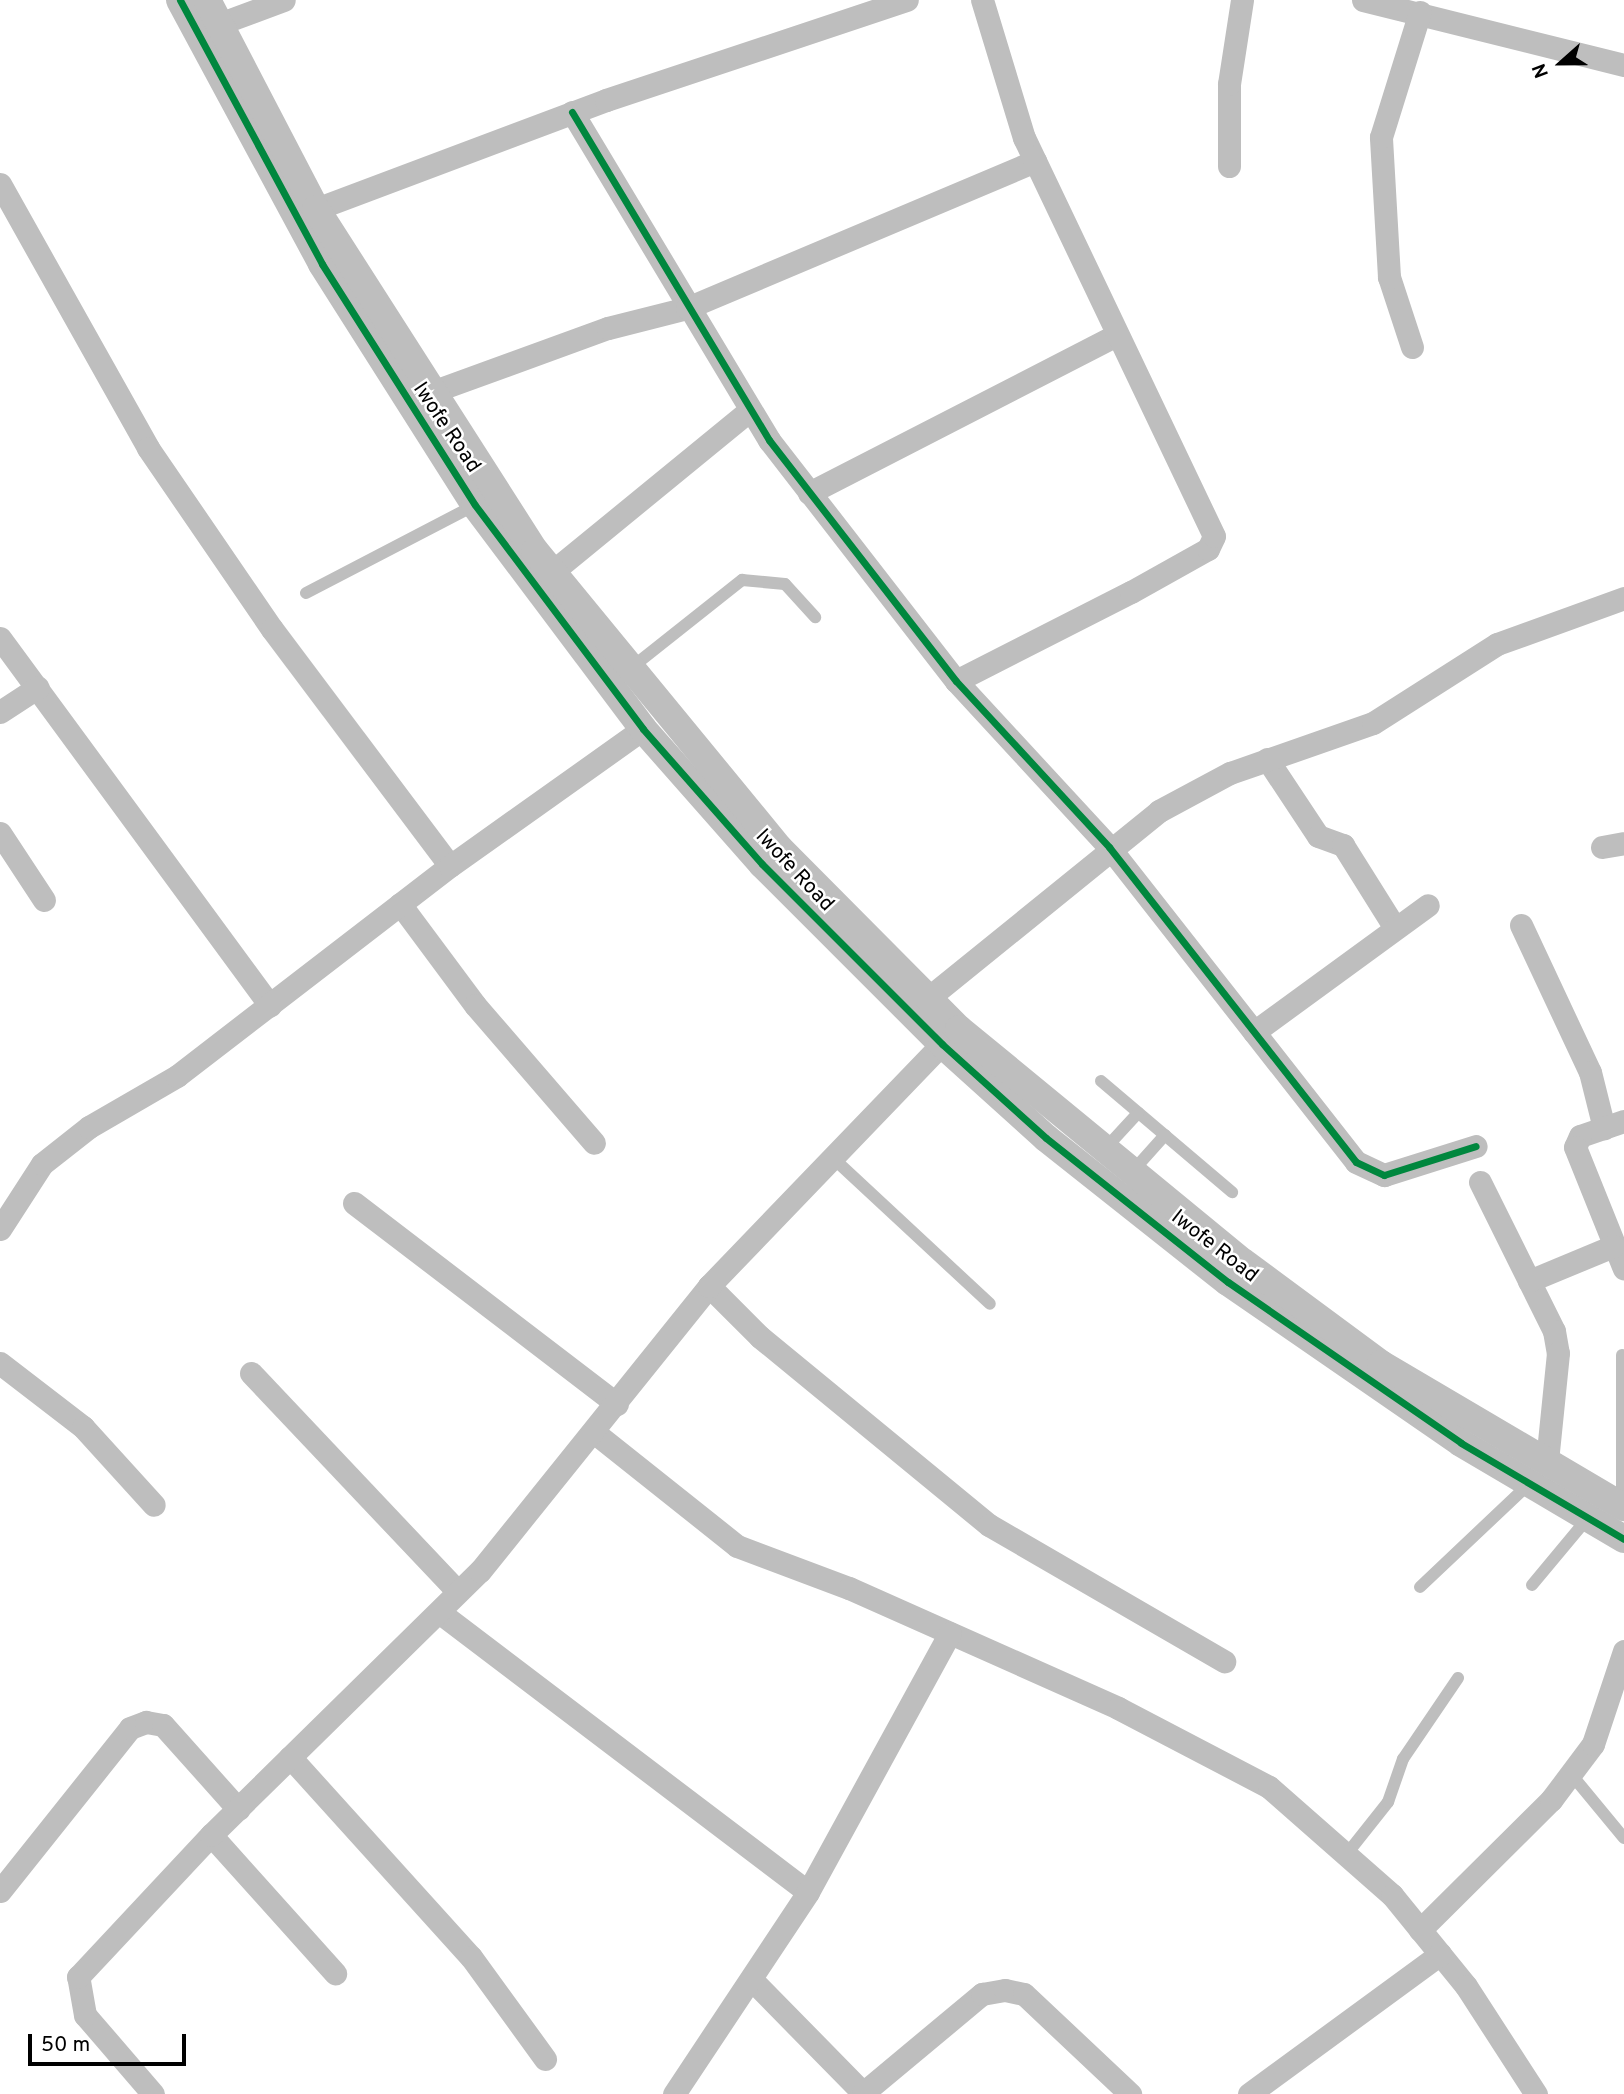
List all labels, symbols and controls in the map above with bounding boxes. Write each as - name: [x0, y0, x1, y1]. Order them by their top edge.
- north arrow: [1526, 28, 1596, 98]
- text: N: [1528, 60, 1555, 81]
- street label: Iwofe Road: [407, 378, 485, 478]
- street label: Iwofe Road: [749, 825, 839, 917]
- street label: Iwofe Road: [1165, 1205, 1263, 1289]
- scale bar: [32, 2021, 189, 2064]
- text: 50 m: [41, 2032, 90, 2059]

